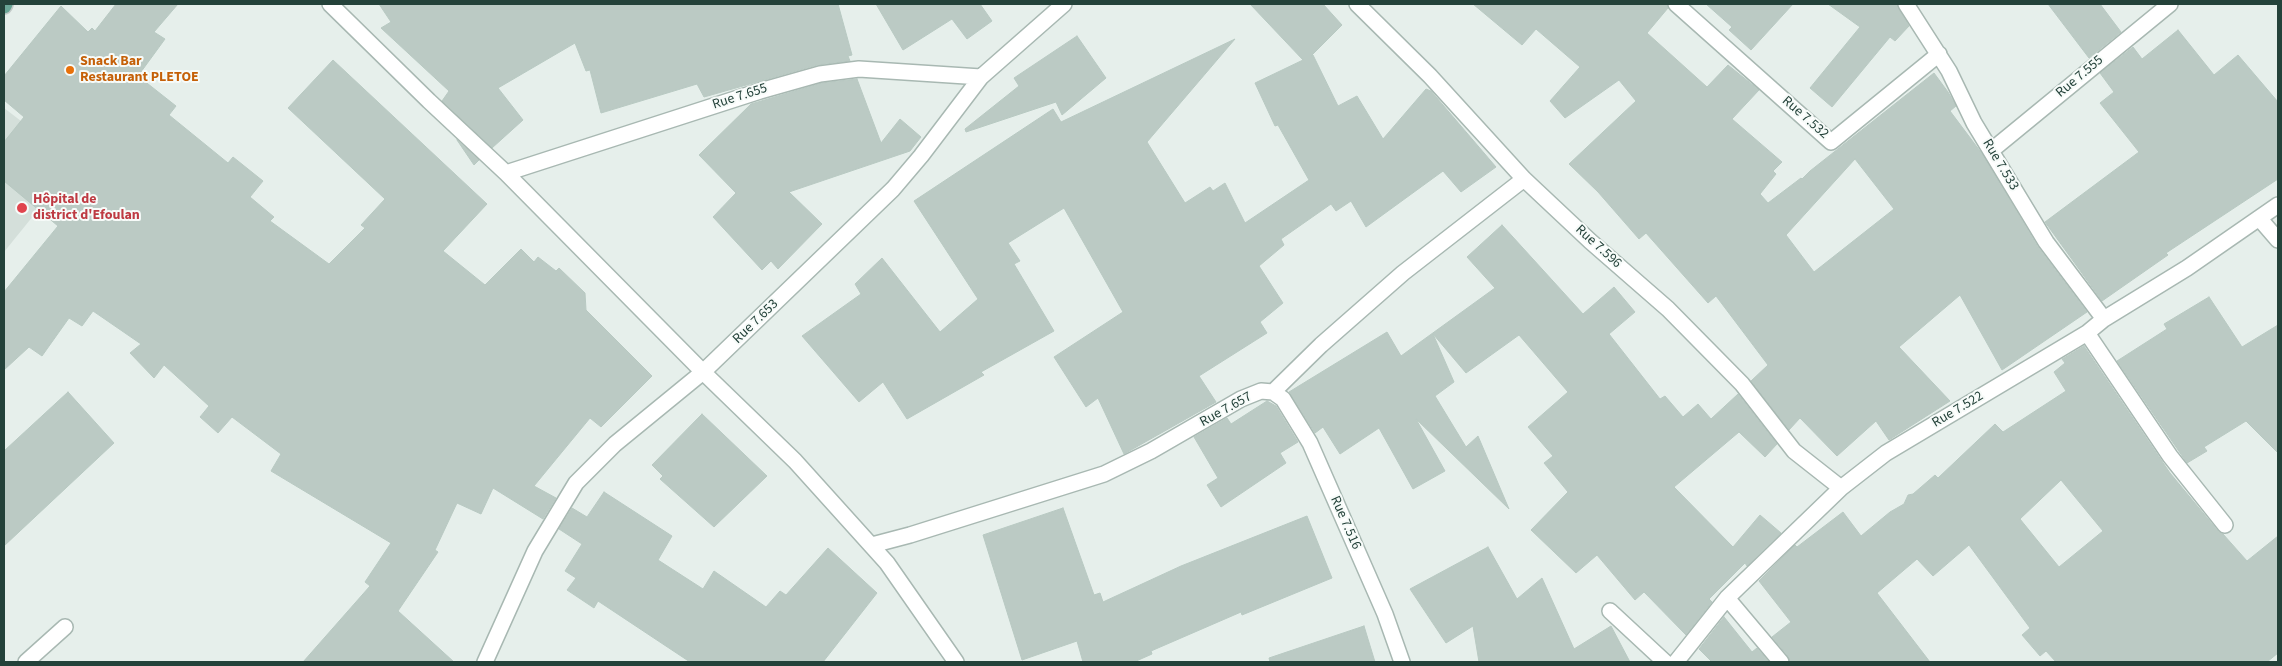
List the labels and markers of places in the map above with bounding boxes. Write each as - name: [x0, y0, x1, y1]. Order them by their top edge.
- place label: Snack Bar Restaurant PLETOE: [80, 54, 199, 86]
- marker: Snack Bar Restaurant PLETOE: [64, 64, 76, 76]
- place label: Hôpital de district d'Efoulan: [33, 192, 140, 224]
- marker: Hôpital de district d'Efoulan: [15, 201, 29, 215]

